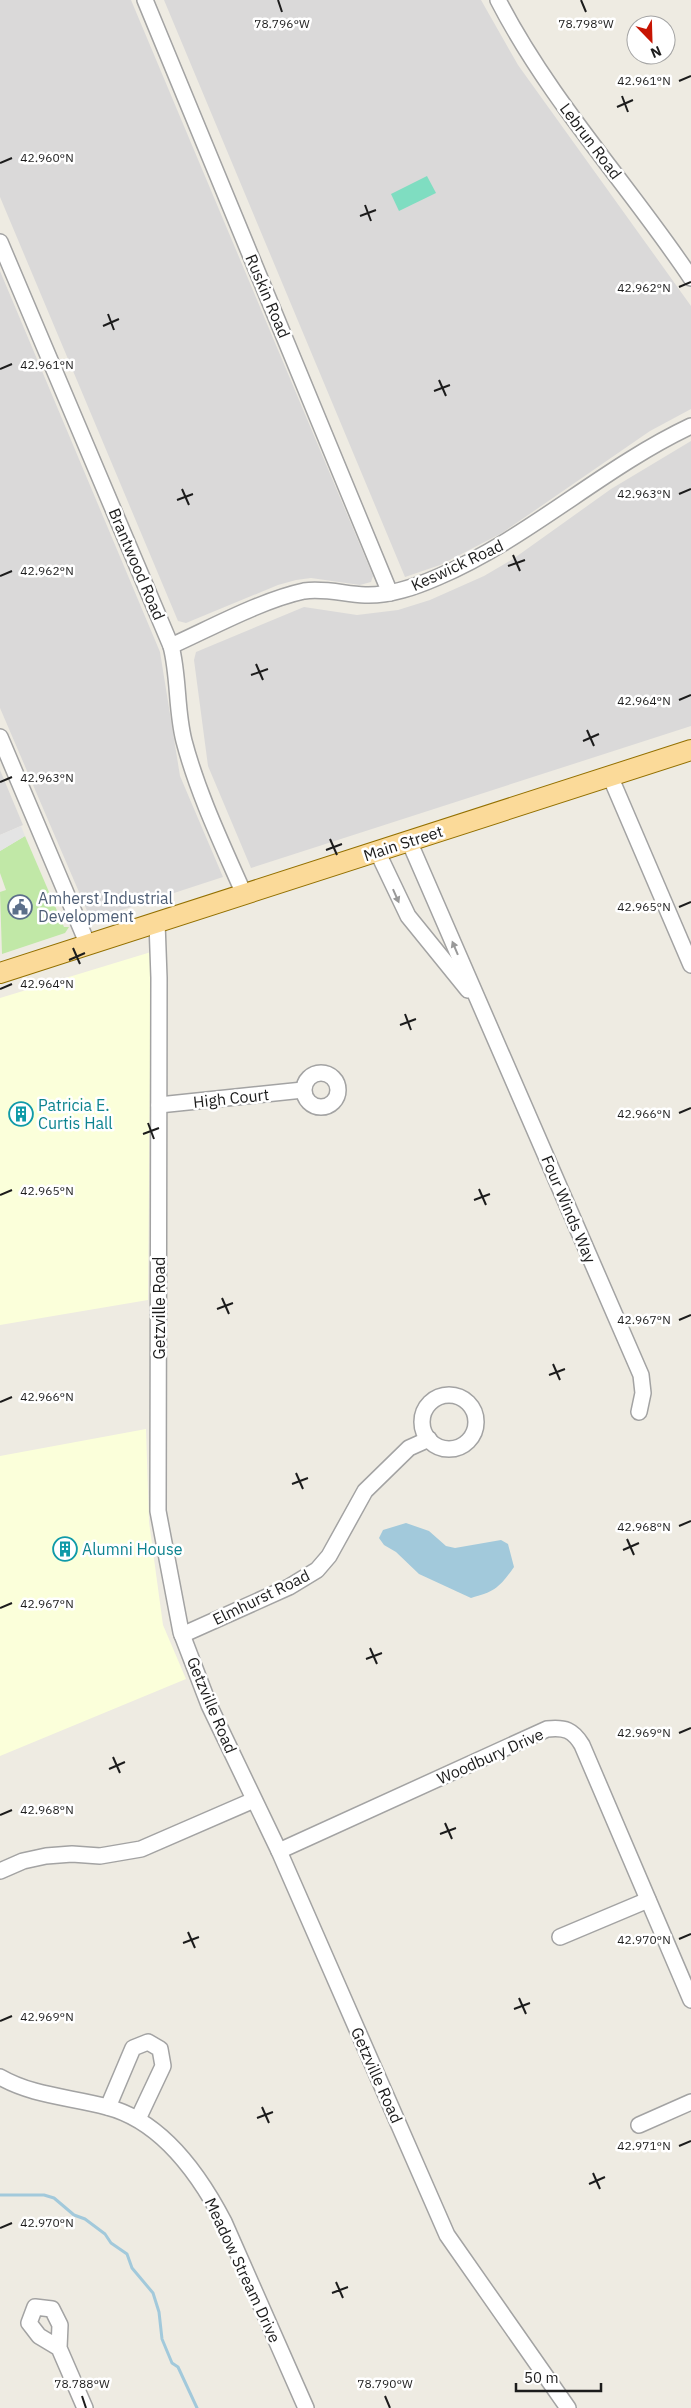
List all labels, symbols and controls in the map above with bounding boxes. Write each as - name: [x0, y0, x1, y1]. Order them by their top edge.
- north arrow: [626, 15, 676, 65]
- text: 78.796°W: [254, 16, 310, 31]
- text: 78.798°W: [558, 16, 614, 31]
- text: N: [648, 42, 664, 62]
- text: 42.961°N: [617, 73, 671, 88]
- street label: Lebrun Road: [556, 99, 626, 183]
- text: 42.960°N: [20, 150, 74, 165]
- street label: Ruskin Road: [241, 251, 295, 341]
- text: 42.962°N: [617, 280, 671, 295]
- text: 42.961°N: [20, 357, 74, 372]
- text: 42.963°N: [617, 486, 671, 501]
- street label: Brantwood Road: [104, 505, 170, 623]
- street label: Keswick Road: [408, 535, 506, 595]
- text: 42.962°N: [20, 563, 74, 578]
- text: 42.964°N: [617, 693, 671, 708]
- text: 42.963°N: [20, 770, 74, 785]
- street label: Main Street: [361, 821, 445, 865]
- place label: Amherst Industrial Development: [38, 888, 173, 926]
- one-way arrow: [393, 889, 401, 903]
- public building icon: Amherst Industrial Development: [7, 894, 33, 920]
- text: 42.965°N: [617, 899, 671, 914]
- one-way arrow: [451, 941, 459, 955]
- text: 42.964°N: [20, 976, 74, 991]
- street label: High Court: [192, 1084, 270, 1112]
- place label: Patricia E. Curtis Hall: [38, 1095, 113, 1133]
- building icon: Patricia E. Curtis Hall: [8, 1101, 34, 1127]
- text: 42.966°N: [617, 1106, 671, 1121]
- street label: Four Winds Way: [537, 1152, 601, 1266]
- text: 42.965°N: [20, 1183, 74, 1198]
- street label: Getzville Road: [149, 1257, 169, 1359]
- text: 42.967°N: [617, 1312, 671, 1327]
- text: 42.966°N: [20, 1389, 74, 1404]
- text: 42.968°N: [617, 1519, 671, 1534]
- building icon: Alumni House: [52, 1536, 78, 1562]
- place label: Alumni House: [82, 1539, 183, 1559]
- street label: Elmhurst Road: [209, 1565, 313, 1629]
- text: 42.967°N: [20, 1596, 74, 1611]
- street label: Getzville Road: [183, 1654, 241, 1756]
- street label: Woodbury Drive: [434, 1723, 547, 1788]
- text: 42.969°N: [617, 1725, 671, 1740]
- text: 42.968°N: [20, 1802, 74, 1817]
- text: 42.970°N: [617, 1932, 671, 1947]
- text: 42.969°N: [20, 2009, 74, 2024]
- street label: Getzville Road: [347, 2024, 407, 2126]
- text: 42.971°N: [617, 2138, 671, 2153]
- street label: Meadow Stream Drive: [201, 2194, 285, 2346]
- text: 42.970°N: [20, 2215, 74, 2230]
- scale bar: [516, 2360, 601, 2392]
- text: 50 m: [524, 2368, 559, 2387]
- text: 78.788°W: [54, 2376, 110, 2391]
- text: 78.790°W: [357, 2376, 413, 2391]

